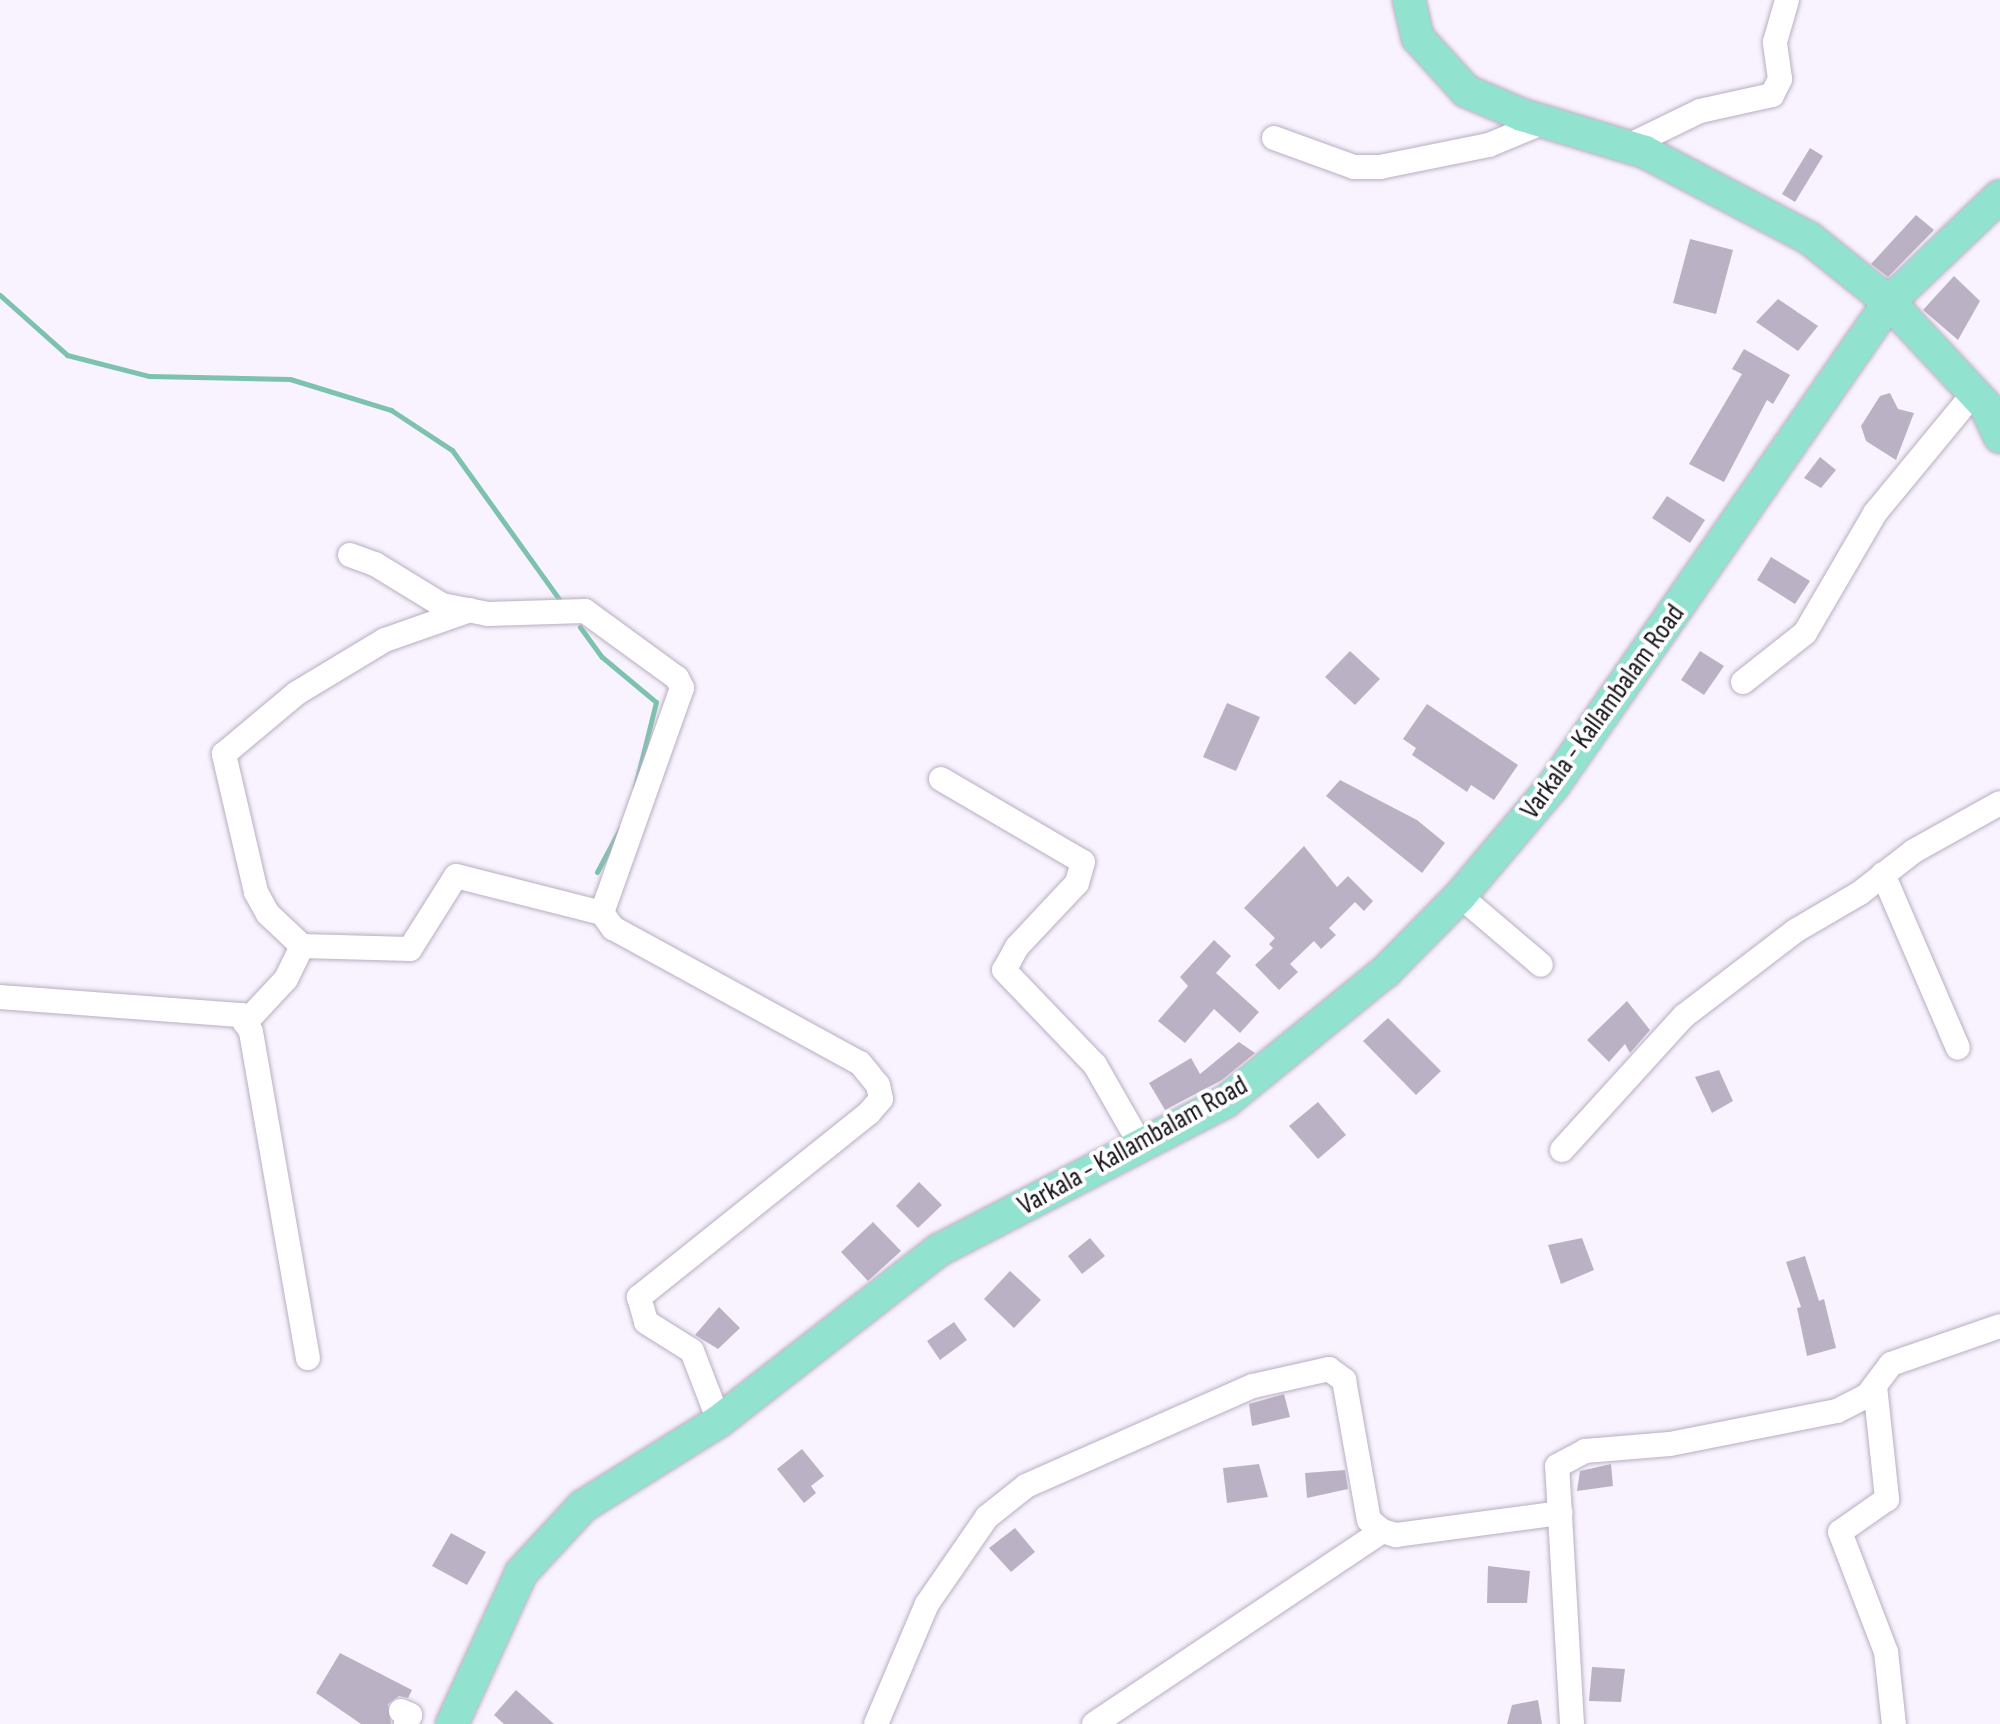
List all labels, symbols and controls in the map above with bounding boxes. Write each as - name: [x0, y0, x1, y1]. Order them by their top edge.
- street label: Varkala - Kallambalam Road: [1514, 598, 1692, 826]
- street label: Varkala - Kallambalam Road: [1012, 1069, 1254, 1223]

